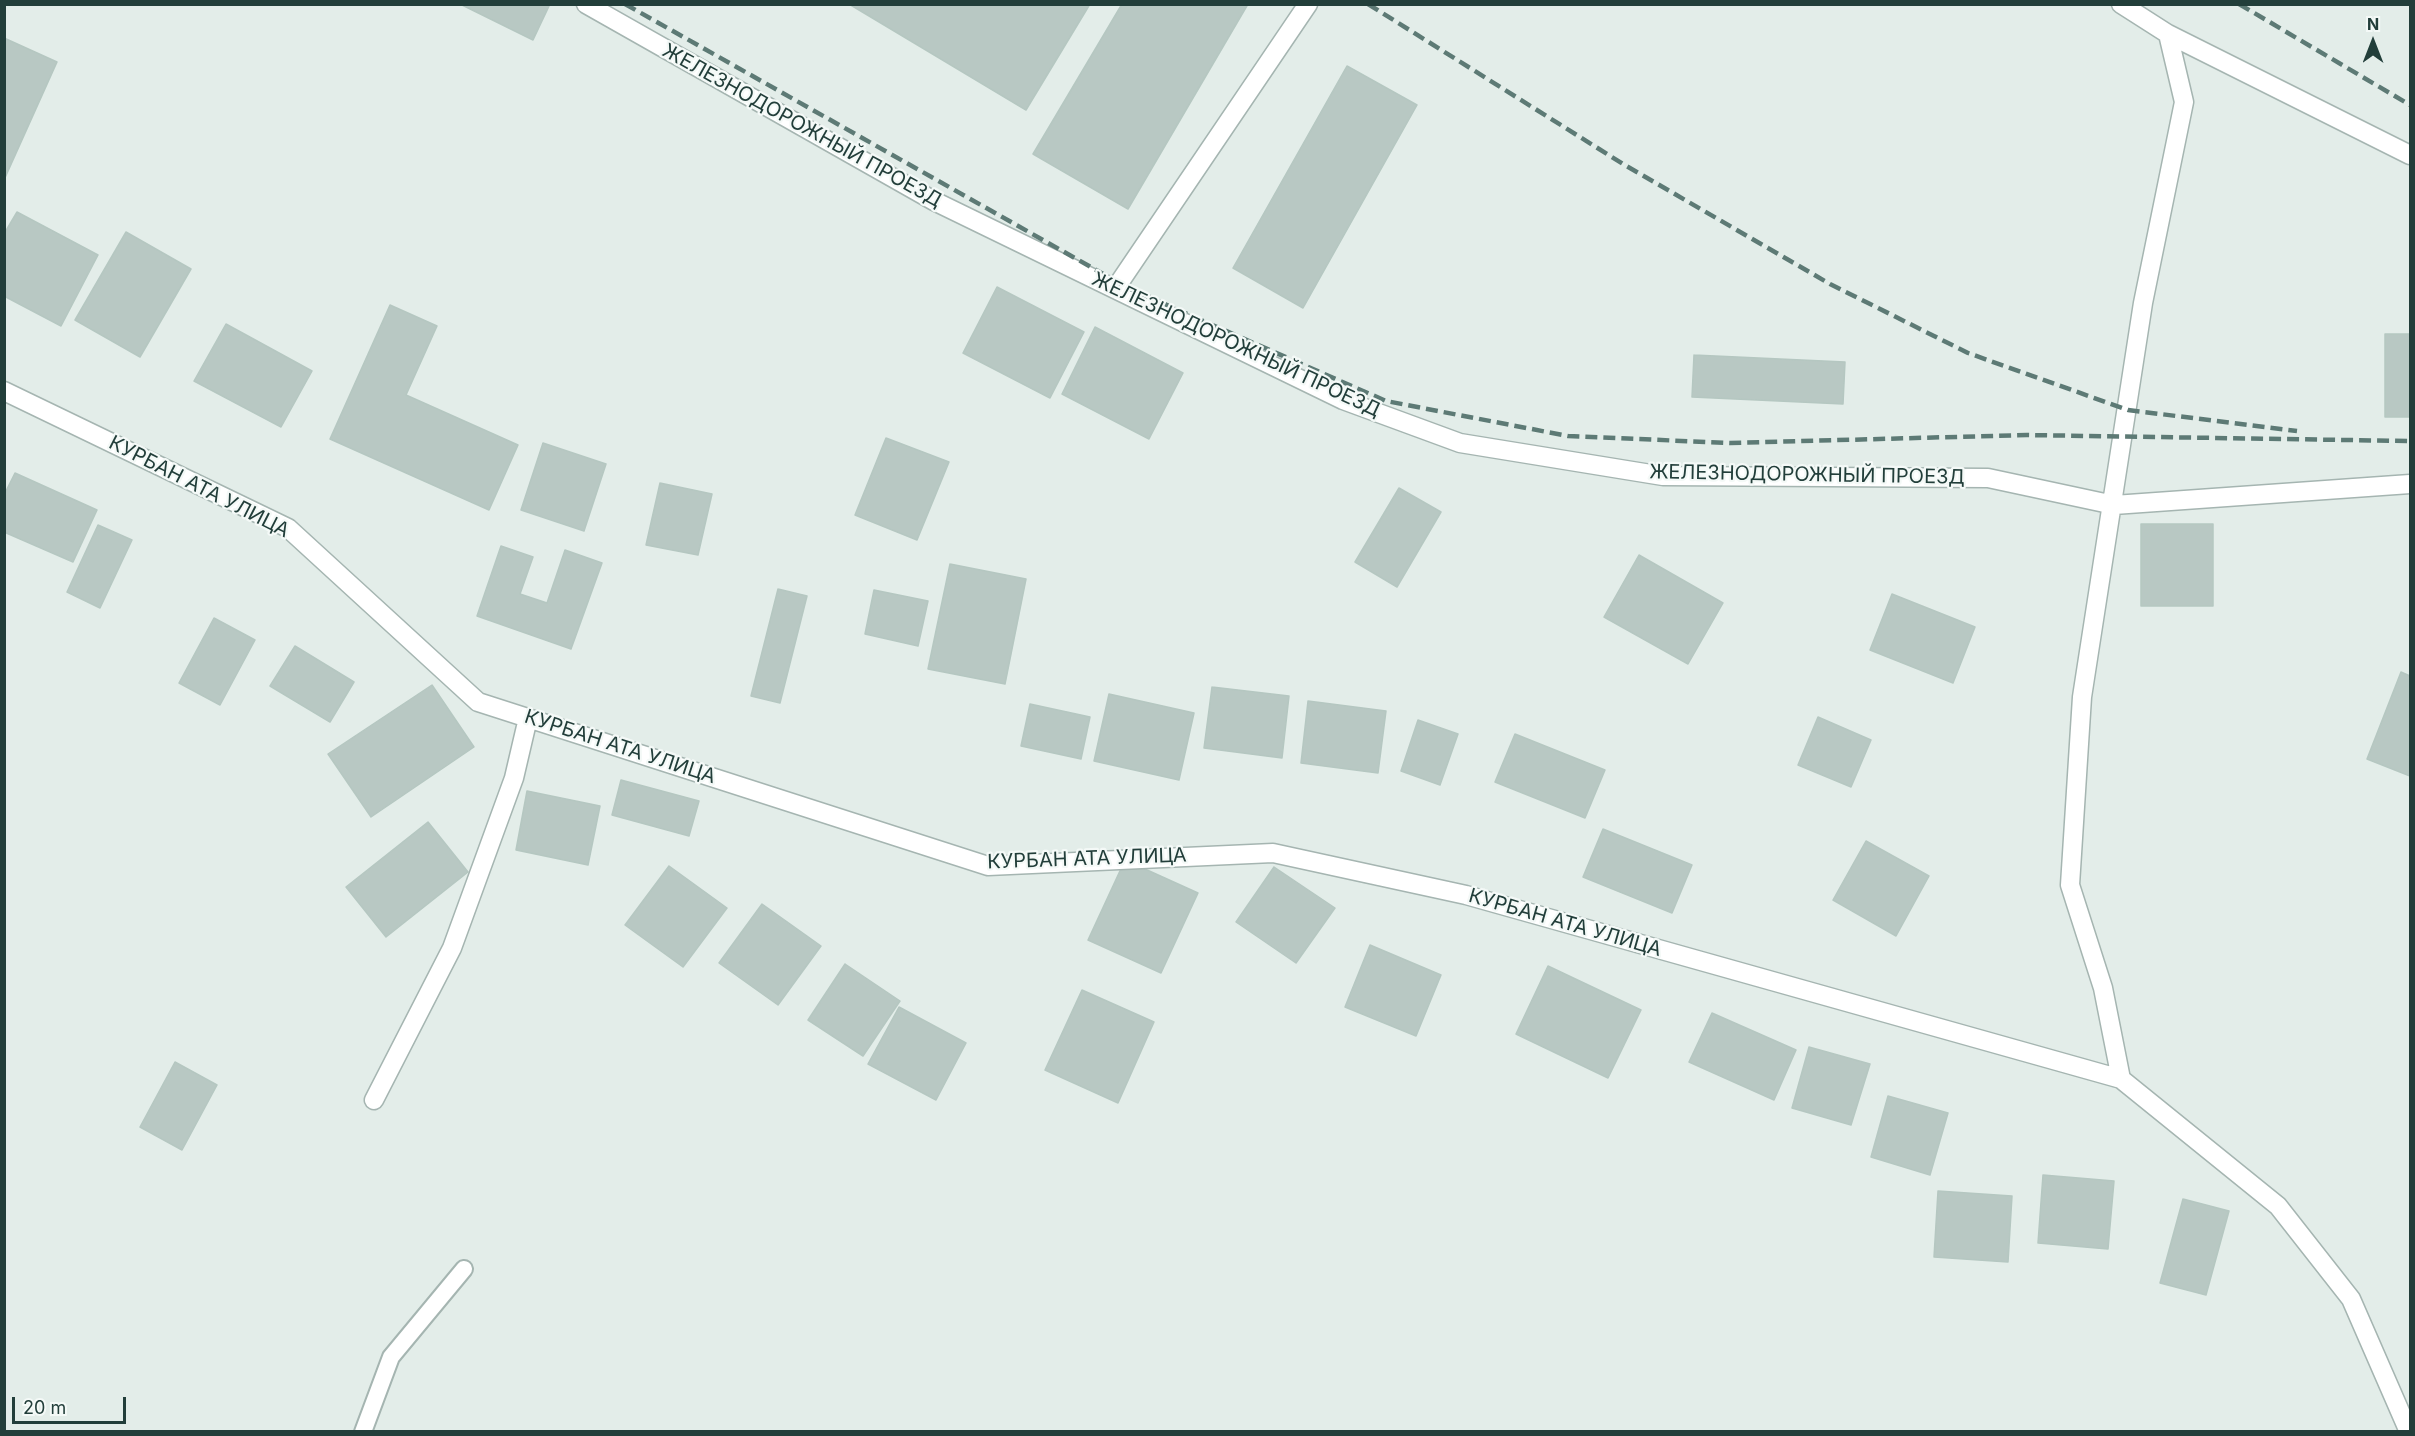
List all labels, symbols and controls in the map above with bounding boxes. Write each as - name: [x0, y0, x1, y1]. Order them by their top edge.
- north arrow: [2343, 12, 2403, 72]
- text: N: [2367, 14, 2379, 34]
- street label: ЖЕЛЕЗНОДОРОЖНЫЙ ПРОЕЗД: [658, 39, 946, 213]
- street label: ЖЕЛЕЗНОДОРОЖНЫЙ ПРОЕЗД: [1088, 267, 1384, 423]
- street label: КУРБАН АТА УЛИЦА: [105, 431, 293, 543]
- street label: ЖЕЛЕЗНОДОРОЖНЫЙ ПРОЕЗД: [1649, 460, 1965, 490]
- street label: КУРБАН АТА УЛИЦА: [521, 705, 719, 789]
- street label: КУРБАН АТА УЛИЦА: [987, 844, 1187, 874]
- street label: КУРБАН АТА УЛИЦА: [1466, 884, 1664, 962]
- scale bar: [15, 1385, 129, 1423]
- text: 20 m: [23, 1397, 66, 1418]

